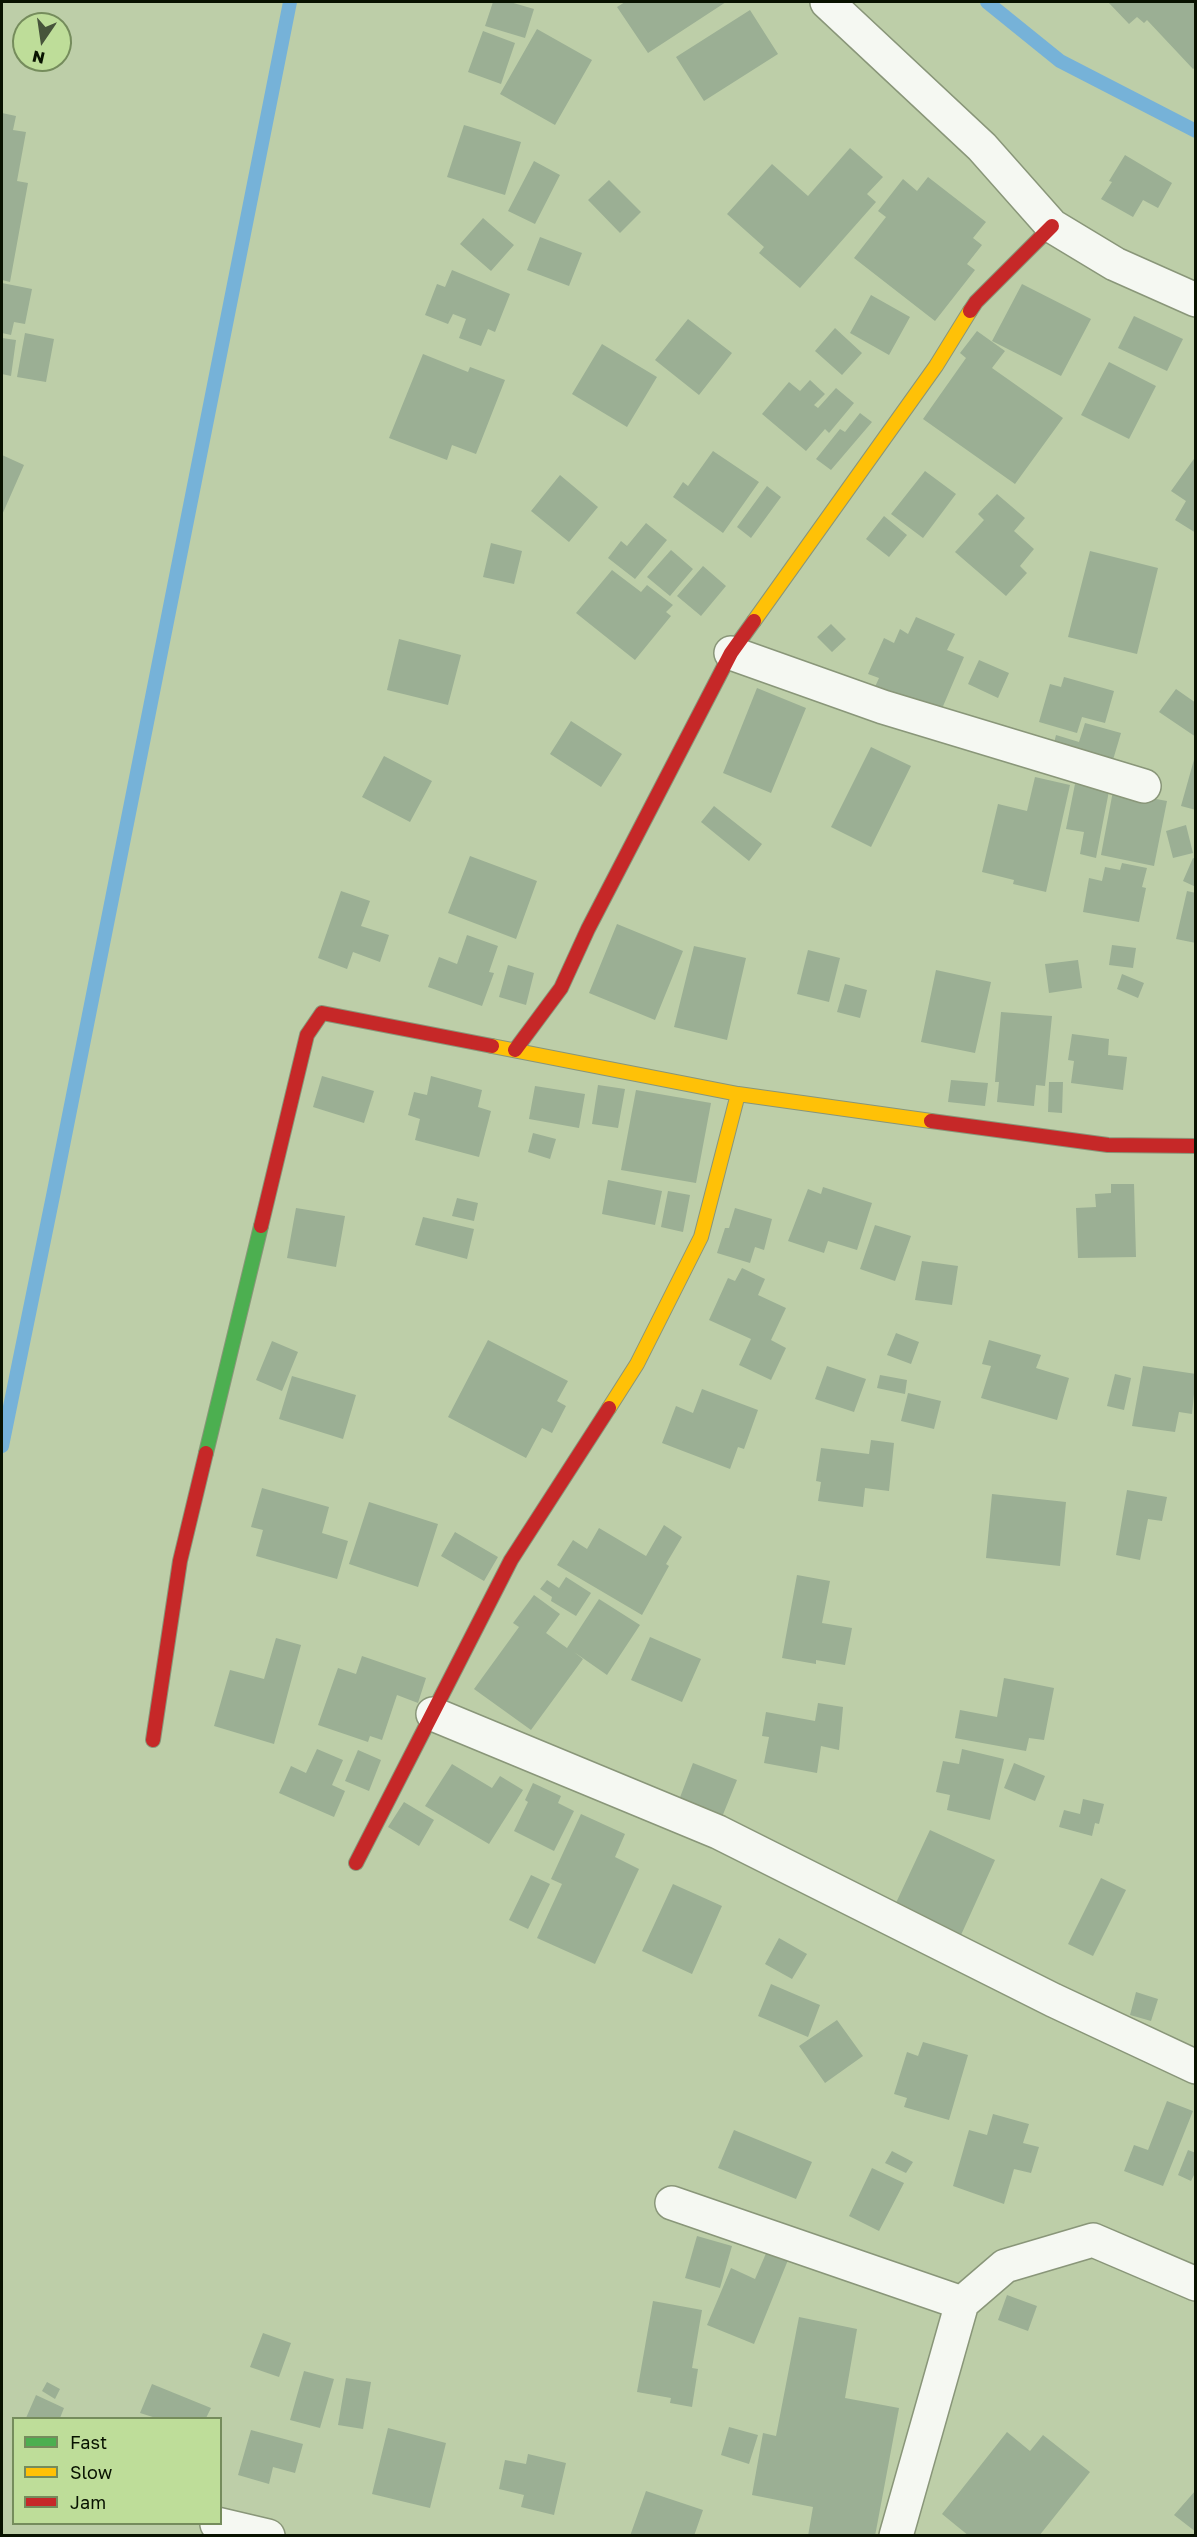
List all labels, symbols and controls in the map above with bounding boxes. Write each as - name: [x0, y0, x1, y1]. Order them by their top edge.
- north arrow: [12, 12, 72, 72]
- text: N: [30, 46, 47, 69]
- legend: [12, 2417, 222, 2525]
- text: Fast: [70, 2431, 107, 2453]
- text: Slow: [70, 2461, 112, 2483]
- text: Jam: [70, 2491, 106, 2513]

